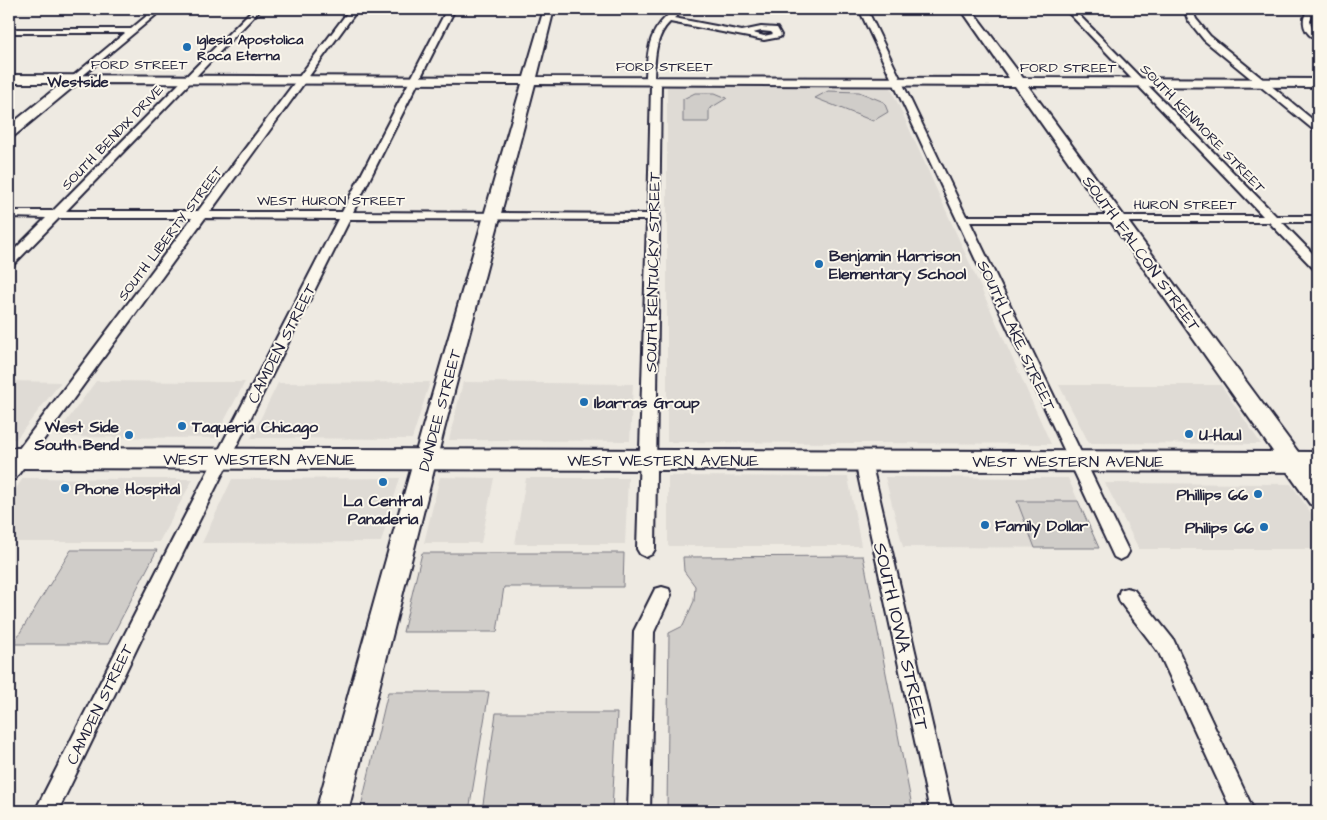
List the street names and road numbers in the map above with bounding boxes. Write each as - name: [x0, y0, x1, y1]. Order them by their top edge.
- street label: FORD STREET: [91, 55, 188, 75]
- street label: FORD STREET: [616, 57, 713, 77]
- street label: FORD STREET: [1020, 58, 1117, 78]
- street label: SOUTH KENMORE STREET: [1135, 60, 1270, 198]
- street label: SOUTH BENDIX DRIVE: [57, 80, 169, 195]
- street label: SOUTH LIBERTY STREET: [114, 162, 228, 305]
- street label: SOUTH KENTUCKY STREET: [640, 171, 666, 373]
- street label: SOUTH FALCON STREET: [1077, 171, 1205, 336]
- street label: WEST HURON STREET: [257, 191, 405, 211]
- street label: HURON STREET: [1133, 195, 1237, 215]
- street label: SOUTH LAKE STREET: [972, 257, 1061, 414]
- street label: CAMDEN STREET: [242, 280, 322, 407]
- street label: DUNDEE STREET: [413, 347, 467, 474]
- street label: WEST WESTERN AVENUE: [163, 449, 355, 471]
- street label: WEST WESTERN AVENUE: [567, 450, 759, 472]
- street label: WEST WESTERN AVENUE: [972, 451, 1164, 473]
- street label: SOUTH IOWA STREET: [866, 540, 935, 733]
- street label: CAMDEN STREET: [61, 640, 139, 768]

